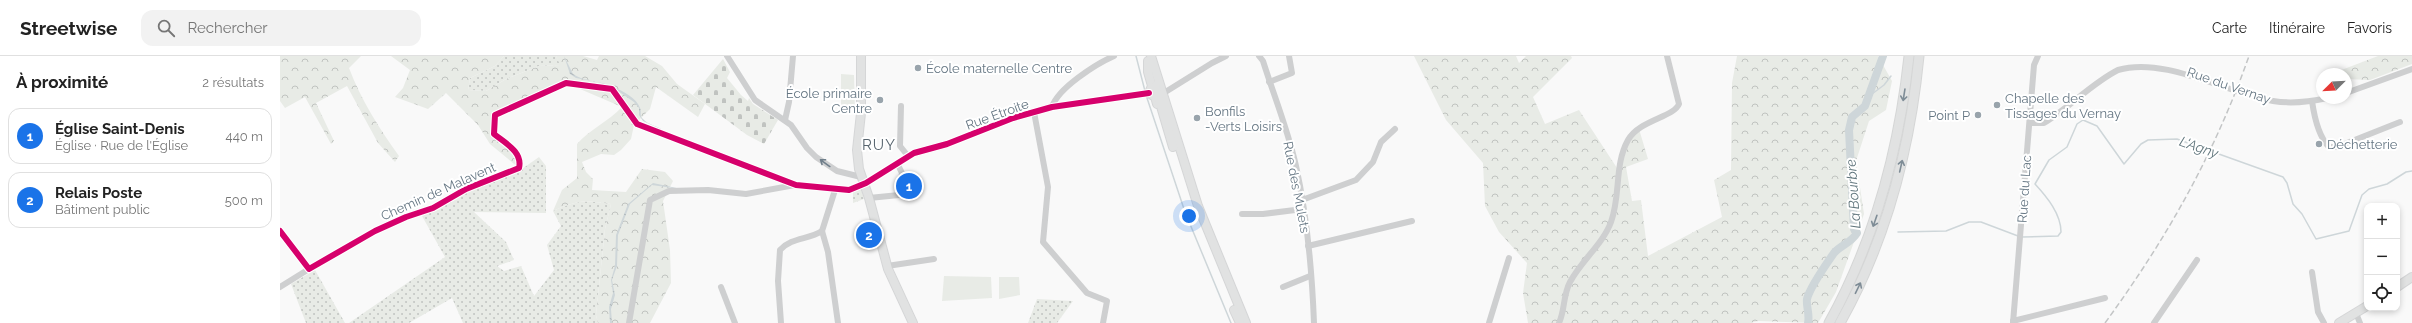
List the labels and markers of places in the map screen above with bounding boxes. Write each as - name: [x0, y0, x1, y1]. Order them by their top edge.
- place label: École maternelle Centre: [926, 61, 1072, 76]
- marker: École maternelle Centre: [913, 63, 923, 73]
- place label: École primaire Centre: [786, 86, 872, 116]
- place label: Chapelle des Tissages du Vernay: [2005, 91, 2121, 121]
- marker: École primaire Centre: [875, 95, 885, 105]
- marker: Chapelle des Tissages du Vernay: [1992, 100, 2002, 110]
- place label: Bonfils -Verts Loisirs: [1205, 104, 1282, 134]
- place label: Point P: [1928, 108, 1970, 123]
- marker: Point P: [1973, 110, 1983, 120]
- marker: Bonfils -Verts Loisirs: [1192, 113, 1202, 123]
- place label: Déchetterie: [2327, 137, 2398, 152]
- marker: Déchetterie: [2314, 139, 2324, 149]
- pin: 1: [896, 171, 922, 201]
- pin: 2: [856, 220, 882, 250]

